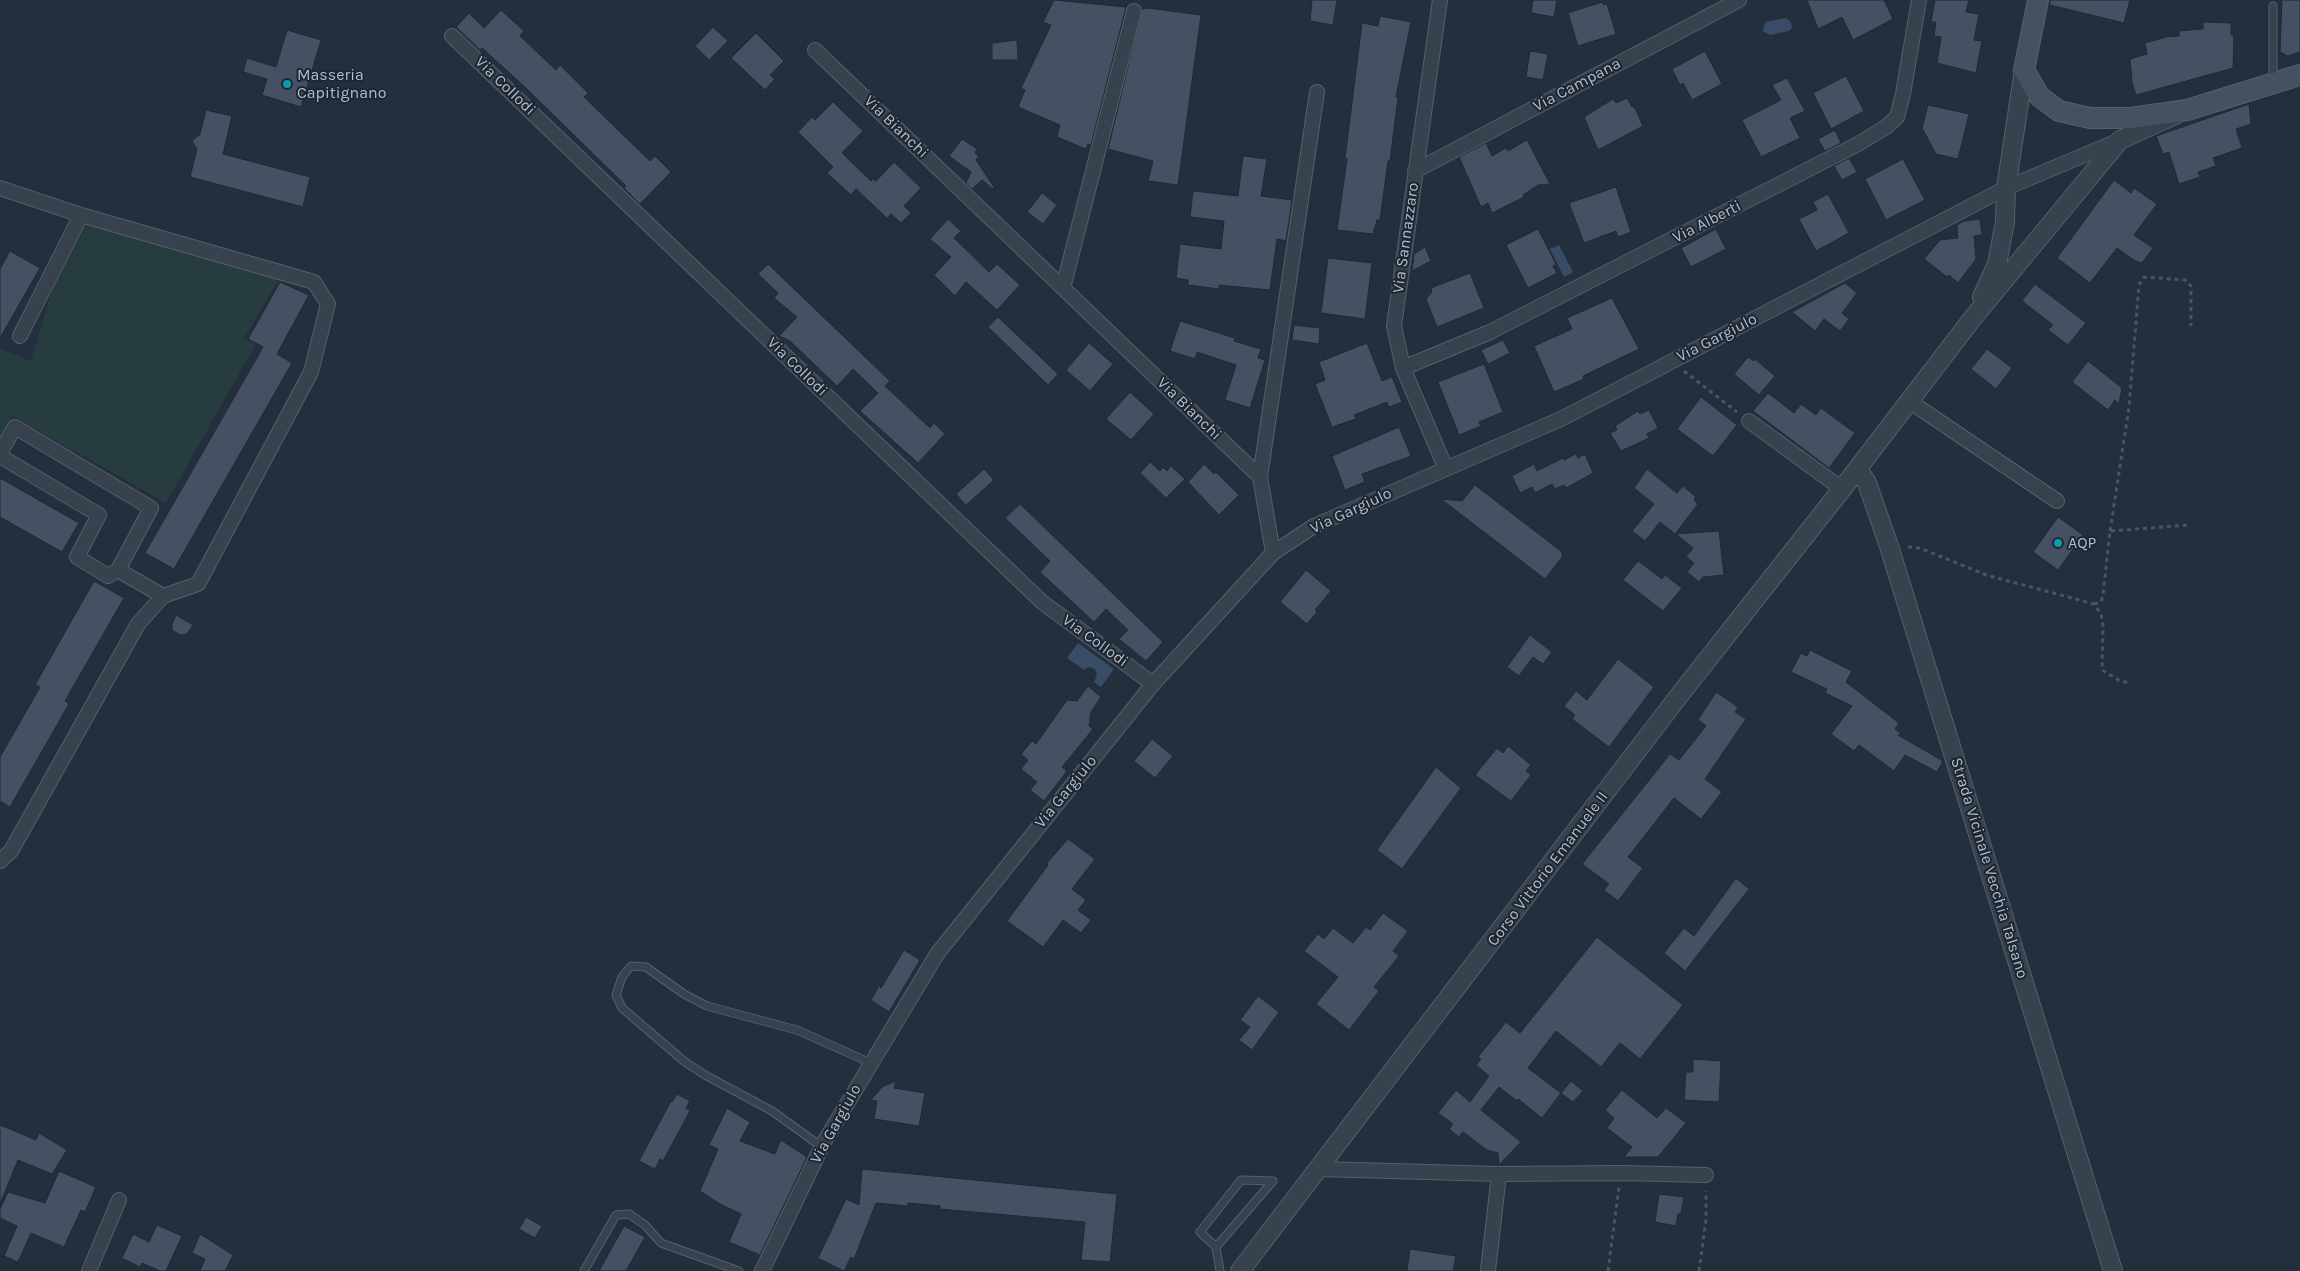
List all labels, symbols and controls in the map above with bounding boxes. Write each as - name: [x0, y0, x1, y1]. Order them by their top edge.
- street label: Via Collodi: [471, 52, 539, 120]
- street label: Via Campana: [1530, 54, 1624, 116]
- place label: Masseria Capitignano: [297, 65, 386, 103]
- marker: Masseria Capitignano: [281, 78, 293, 90]
- street label: Via Bianchi: [860, 92, 932, 162]
- street label: Via Sannazzaro: [1389, 181, 1423, 295]
- street label: Via Alberti: [1670, 197, 1744, 247]
- street label: Via Gargiulo: [1674, 310, 1760, 366]
- street label: Via Collodi: [763, 333, 831, 401]
- street label: Via Bianchi: [1153, 374, 1225, 444]
- street label: Via Gargiulo: [1307, 484, 1395, 538]
- place label: AQP: [2068, 533, 2096, 553]
- marker: AQP: [2052, 537, 2064, 549]
- street label: Via Collodi: [1058, 611, 1132, 671]
- street label: Via Gargiulo: [1031, 752, 1101, 832]
- street label: Strada Vicinale Vecchia Talsano: [1946, 755, 2032, 981]
- street label: Corso Vittorio Emanuele II: [1484, 788, 1612, 950]
- street label: Via Gargiulo: [806, 1081, 866, 1167]

